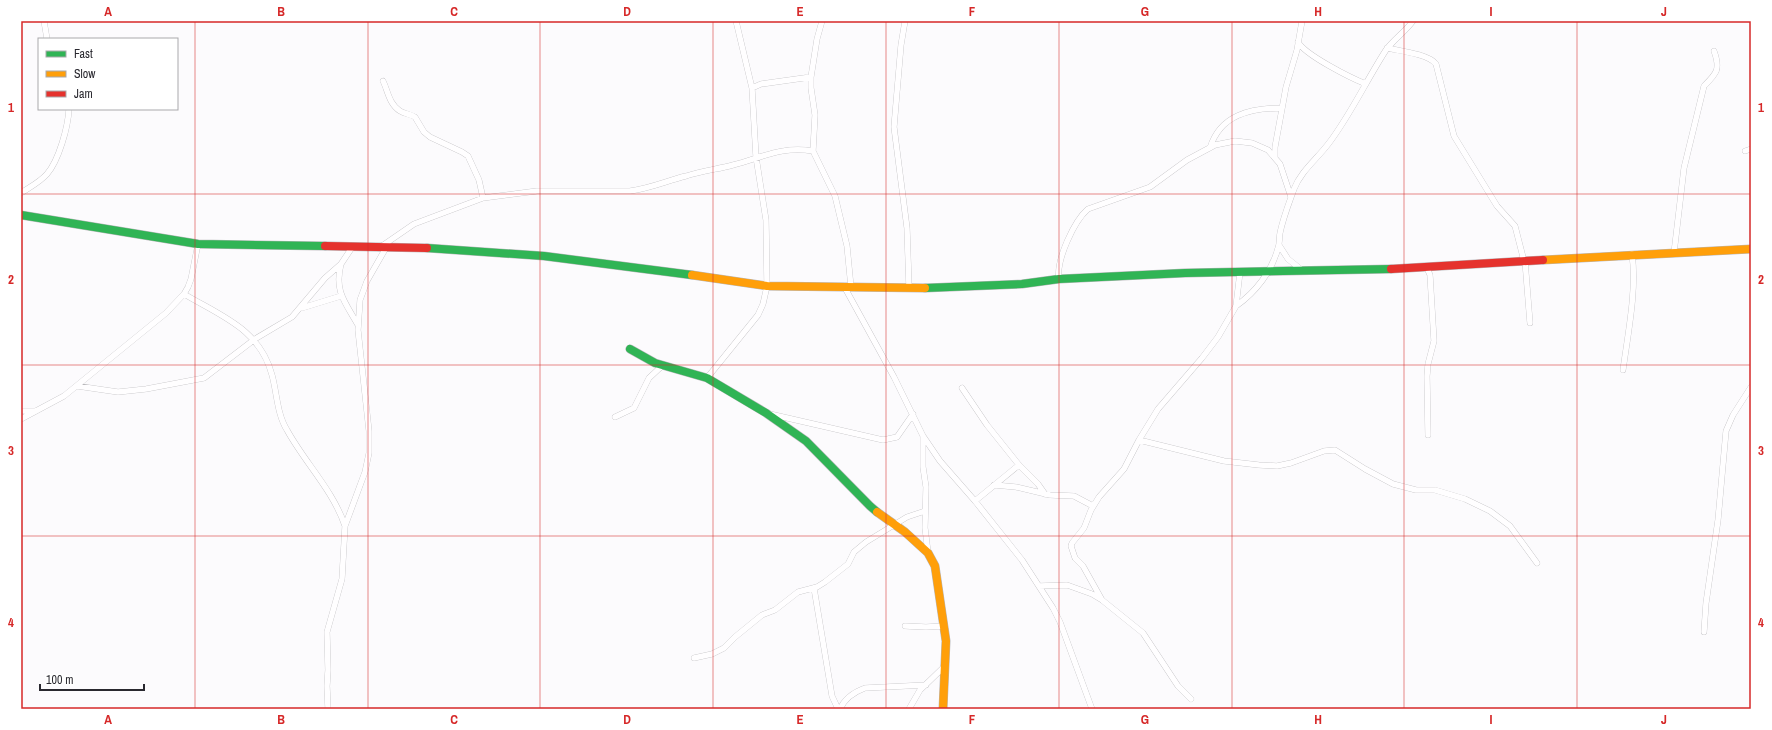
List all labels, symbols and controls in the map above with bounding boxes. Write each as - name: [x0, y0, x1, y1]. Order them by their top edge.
- text: A: [104, 3, 112, 20]
- text: B: [277, 3, 285, 20]
- text: C: [450, 3, 458, 20]
- text: D: [623, 3, 631, 20]
- text: E: [796, 3, 804, 20]
- text: F: [969, 3, 976, 20]
- text: G: [1141, 3, 1149, 20]
- text: H: [1314, 3, 1322, 20]
- text: I: [1490, 3, 1493, 20]
- text: J: [1661, 3, 1667, 20]
- legend: [38, 38, 178, 110]
- text: Fast: [74, 46, 93, 62]
- text: Slow: [74, 66, 96, 82]
- text: Jam: [74, 86, 93, 102]
- text: 1: [8, 99, 14, 116]
- text: 1: [1758, 99, 1764, 116]
- text: 2: [8, 271, 14, 288]
- text: 2: [1758, 271, 1764, 288]
- text: 3: [8, 442, 14, 459]
- text: 3: [1758, 442, 1764, 459]
- text: 4: [8, 614, 14, 631]
- text: 4: [1758, 614, 1764, 631]
- scale bar: [40, 666, 144, 692]
- text: 100 m: [46, 672, 73, 688]
- text: A: [104, 711, 112, 728]
- text: B: [277, 711, 285, 728]
- text: C: [450, 711, 458, 728]
- text: D: [623, 711, 631, 728]
- text: E: [796, 711, 804, 728]
- text: F: [969, 711, 976, 728]
- text: G: [1141, 711, 1149, 728]
- text: H: [1314, 711, 1322, 728]
- text: I: [1490, 711, 1493, 728]
- text: J: [1661, 711, 1667, 728]

